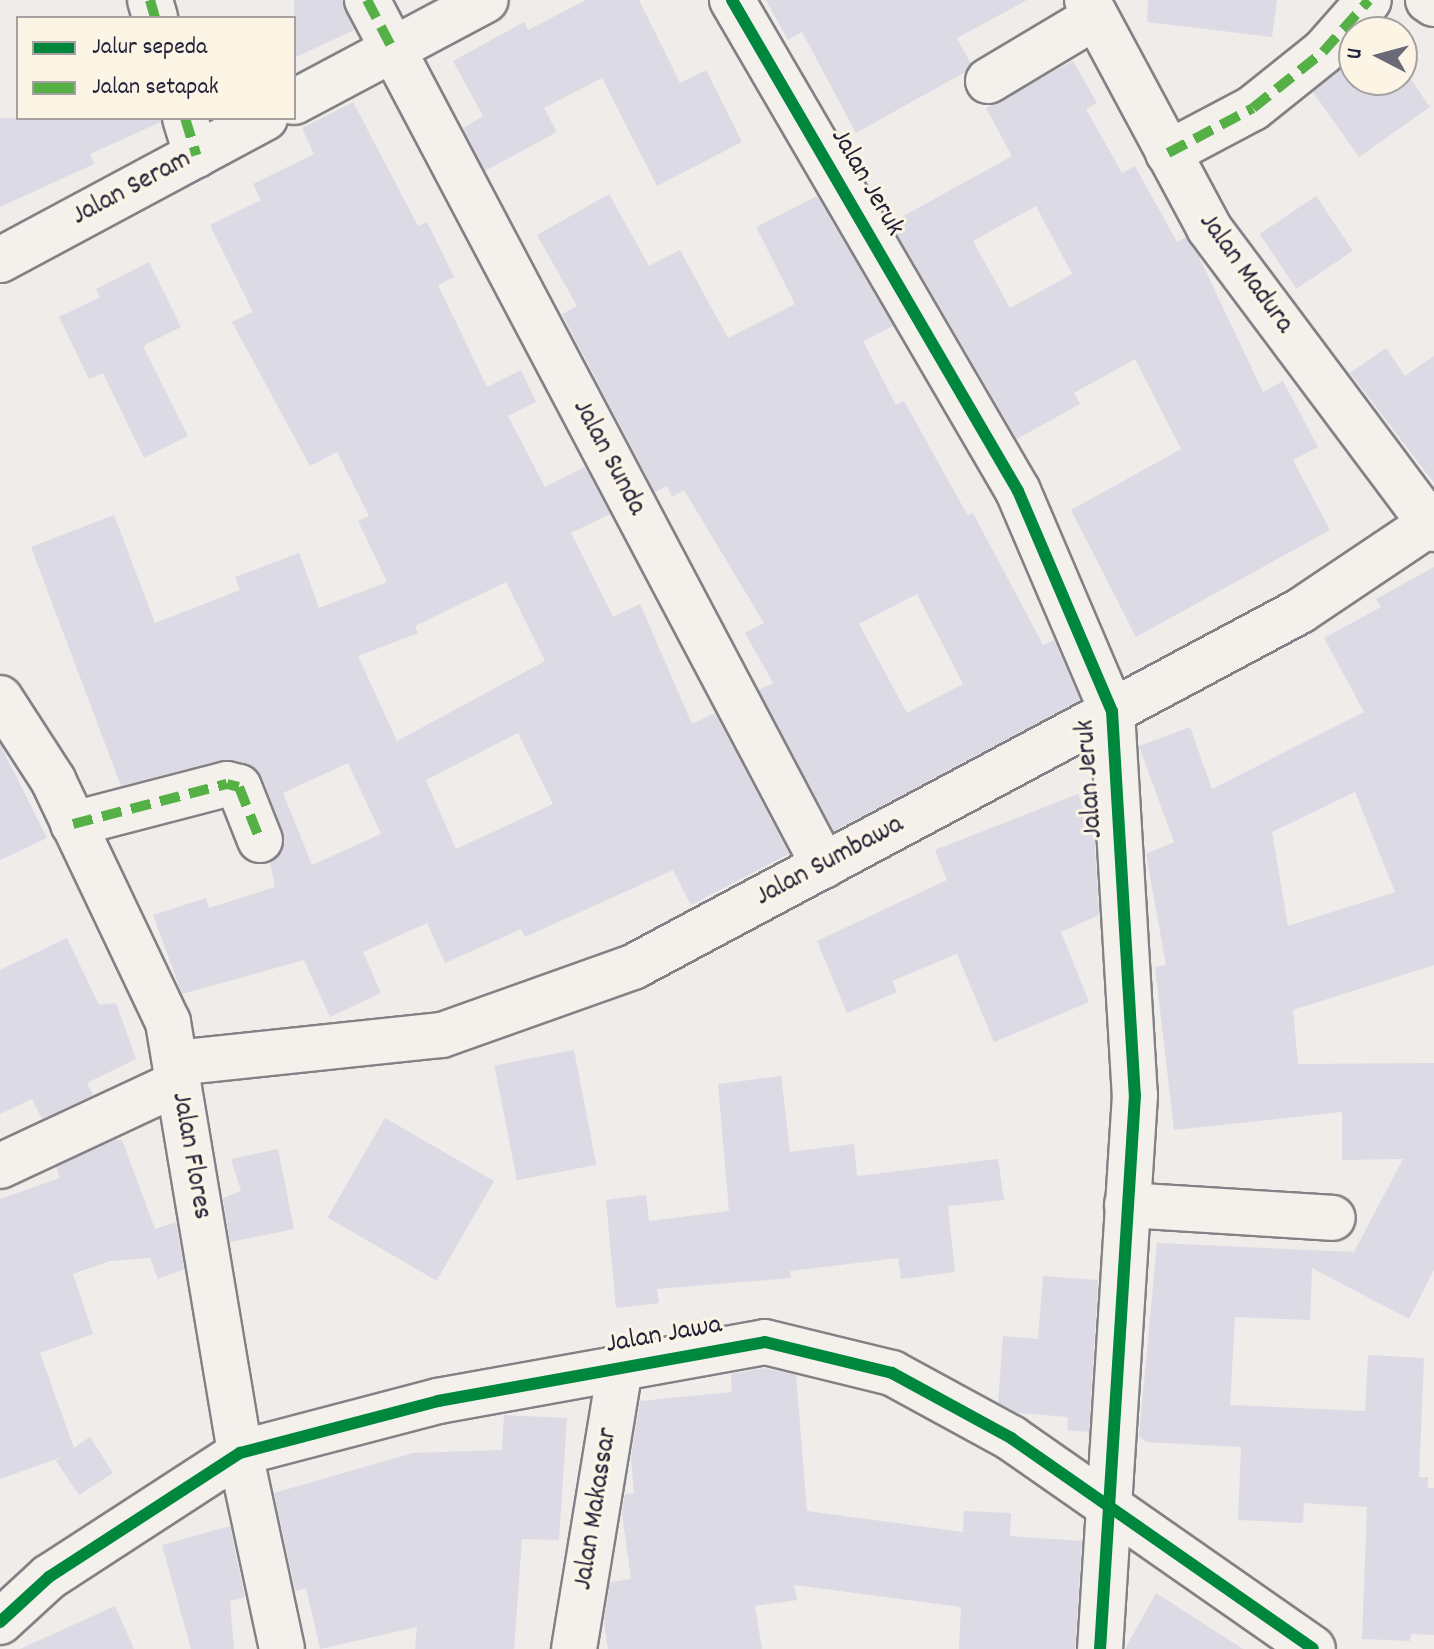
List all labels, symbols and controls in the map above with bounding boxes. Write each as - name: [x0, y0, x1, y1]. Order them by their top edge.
- legend: [16, 16, 296, 120]
- north arrow: [1338, 16, 1418, 96]
- text: Jalur sepeda: [92, 31, 207, 65]
- text: U: [1340, 47, 1372, 61]
- text: Jalan setapak: [92, 71, 218, 105]
- street label: Jalan Jeruk: [822, 123, 910, 243]
- street label: Jalan Seram: [67, 144, 197, 234]
- street label: Jalan Madura: [1190, 207, 1300, 341]
- street label: Jalan Sunda: [564, 394, 652, 522]
- street label: Jalan Jeruk: [1070, 719, 1112, 839]
- street label: Jalan Sumbawa: [750, 809, 910, 915]
- street label: Jalan Flores: [162, 1090, 218, 1222]
- street label: Jalan Jawa: [603, 1309, 725, 1363]
- street label: Jalan Makassar: [568, 1426, 626, 1592]

